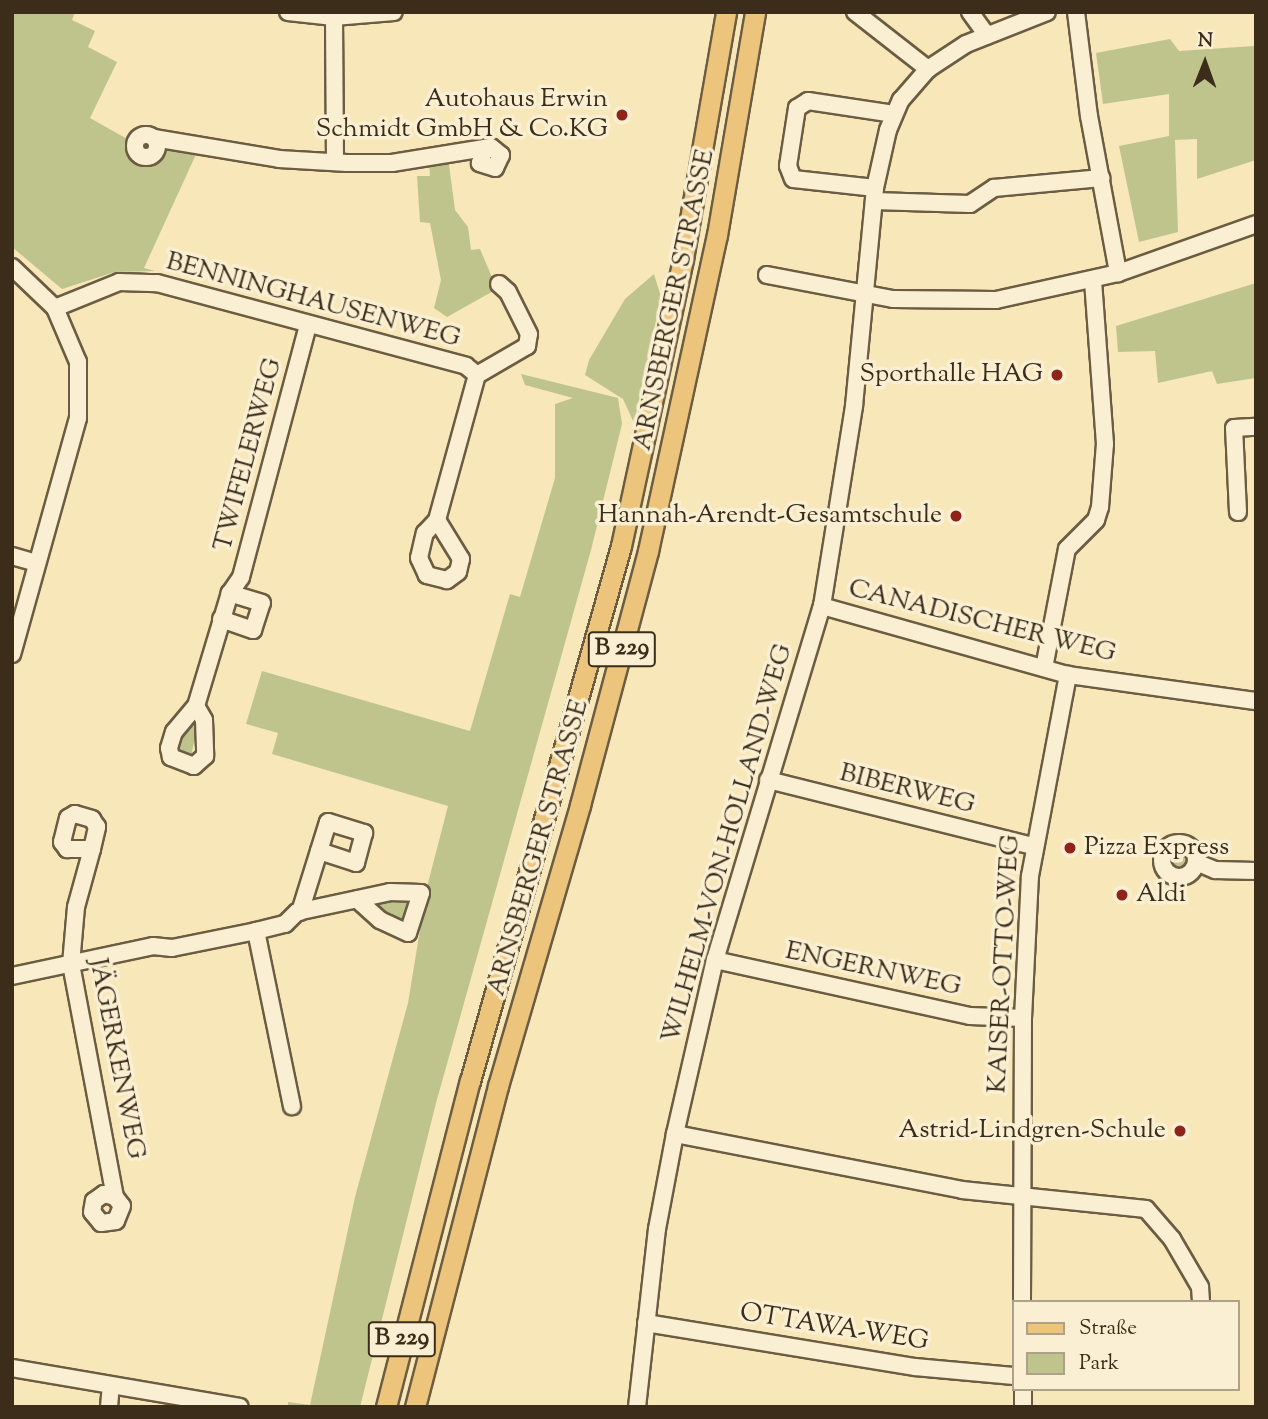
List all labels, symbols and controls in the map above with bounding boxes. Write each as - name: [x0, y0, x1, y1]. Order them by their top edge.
- north arrow: [1170, 28, 1240, 98]
- text: N: [1198, 28, 1213, 55]
- place label: Autohaus Erwin Schmidt GmbH & Co.KG: [316, 84, 608, 146]
- marker: Autohaus Erwin Schmidt GmbH & Co.KG: [614, 107, 630, 123]
- street label: ARNSBERGER STRASSE: [628, 147, 722, 453]
- street label: BENNINGHAUSENWEG: [163, 247, 463, 355]
- street label: TWIFELERWEG: [208, 355, 290, 555]
- place label: Sporthalle HAG: [859, 359, 1043, 391]
- marker: Sporthalle HAG: [1049, 367, 1065, 383]
- place label: Hannah-Arendt-Gesamtschule: [598, 500, 942, 532]
- marker: Hannah-Arendt-Gesamtschule: [948, 508, 964, 524]
- street label: CANADISCHER WEG: [845, 574, 1119, 670]
- road number: B 229: [587, 628, 657, 670]
- street label: WILHELM-VON-HOLLAND-WEG: [656, 641, 800, 1047]
- street label: ARNSBERGER STRASSE: [482, 696, 596, 1000]
- street label: BIBERWEG: [836, 758, 978, 822]
- place label: Pizza Express: [1084, 832, 1229, 864]
- street label: KAISER-OTTO-WEG: [983, 834, 1027, 1094]
- marker: Pizza Express: [1062, 840, 1078, 856]
- place label: Aldi: [1136, 879, 1186, 911]
- marker: Aldi: [1114, 887, 1130, 903]
- street label: ENGERNWEG: [782, 936, 964, 1004]
- street label: JÄGERKENWEG: [81, 956, 151, 1162]
- place label: Astrid-Lindgren-Schule: [898, 1115, 1166, 1147]
- marker: Astrid-Lindgren-Schule: [1172, 1123, 1188, 1139]
- street label: OTTAWA-WEG: [737, 1298, 931, 1358]
- legend: [1012, 1300, 1240, 1391]
- text: Straße: [1079, 1314, 1137, 1344]
- road number: B 229: [367, 1318, 437, 1359]
- text: Park: [1079, 1349, 1119, 1379]

